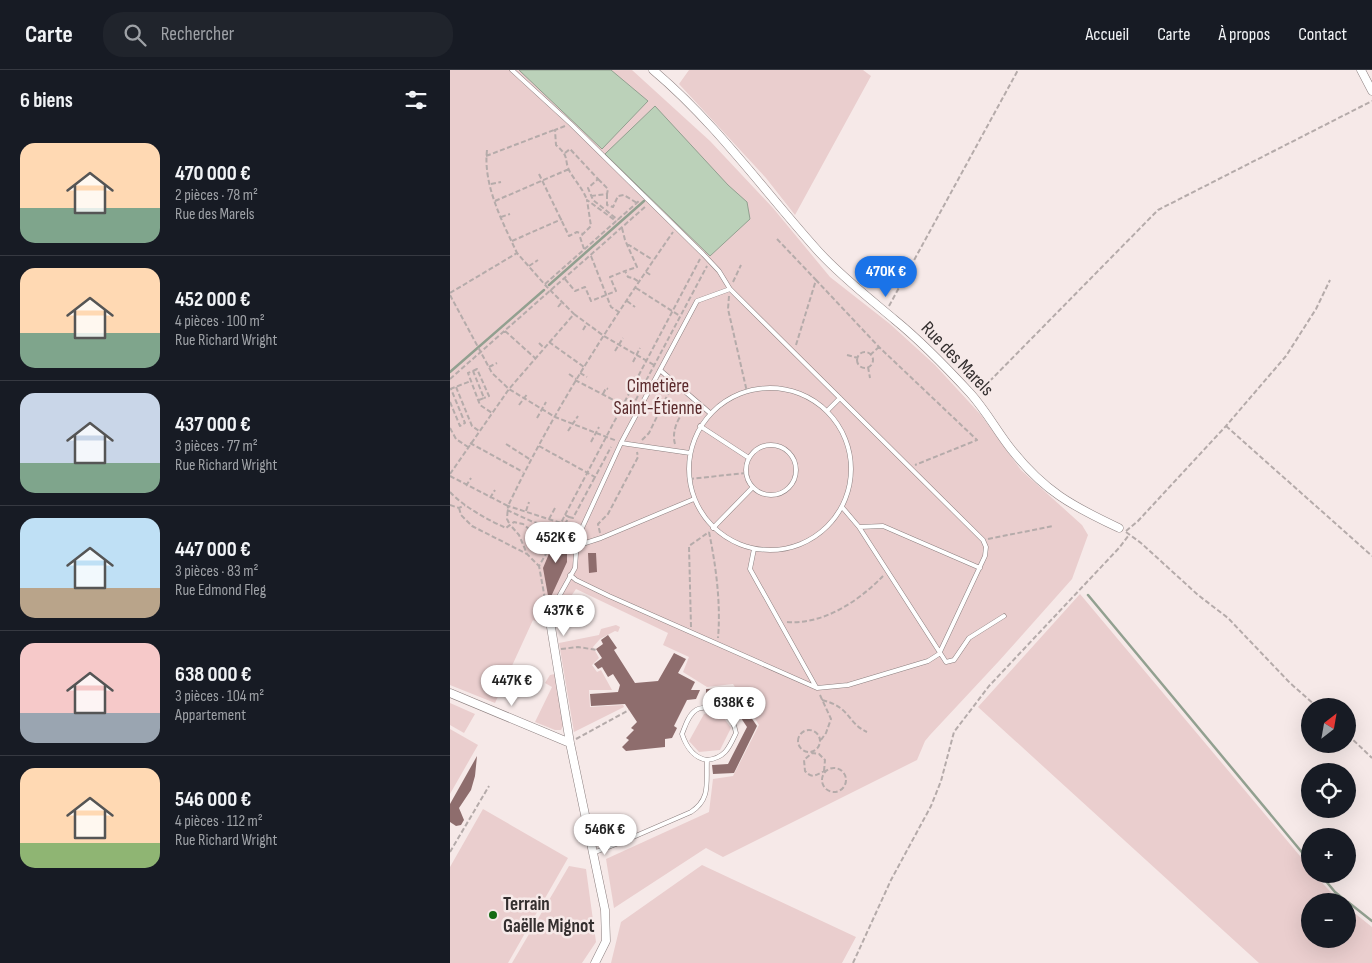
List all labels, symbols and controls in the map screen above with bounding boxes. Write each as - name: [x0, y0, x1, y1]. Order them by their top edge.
- search box: [103, 12, 453, 57]
- text: Carte: [25, 20, 73, 49]
- icon: search: [121, 21, 149, 49]
- text: Rechercher: [161, 23, 234, 46]
- text: Accueil: [1085, 24, 1129, 45]
- text: Carte: [1157, 24, 1190, 45]
- text: À propos: [1218, 24, 1270, 45]
- text: Contact: [1298, 24, 1347, 45]
- icon: filters: [402, 86, 430, 114]
- text: 6 biens: [20, 88, 73, 113]
- text: 470 000 €: [175, 161, 251, 186]
- icon: home: [60, 163, 120, 223]
- text: 2 pièces · 78 m²: [175, 186, 258, 205]
- text: Rue des Marels: [175, 205, 255, 224]
- pin: 470K €: [845, 256, 927, 298]
- text: 470K €: [866, 262, 906, 281]
- text: 452 000 €: [175, 287, 250, 312]
- icon: home: [60, 288, 120, 348]
- text: 4 pièces · 100 m²: [175, 312, 265, 331]
- street label: Rue des Marels: [916, 317, 998, 401]
- text: Rue Richard Wright: [175, 331, 277, 350]
- park label: Cimetière Saint-Étienne: [614, 375, 702, 420]
- text: 437 000 €: [175, 412, 251, 437]
- icon: home: [60, 413, 120, 473]
- text: 3 pièces · 77 m²: [175, 437, 258, 456]
- text: Rue Richard Wright: [175, 456, 277, 475]
- pin: 452K €: [515, 522, 597, 564]
- text: 452K €: [536, 528, 576, 547]
- text: 447 000 €: [175, 537, 251, 562]
- icon: home: [60, 538, 120, 598]
- text: 3 pièces · 83 m²: [175, 562, 259, 581]
- text: Rue Edmond Fleg: [175, 581, 266, 600]
- pin: 437K €: [523, 594, 605, 637]
- text: 437K €: [544, 601, 584, 620]
- text: 638 000 €: [175, 662, 251, 687]
- icon: home: [60, 663, 120, 723]
- pin: 447K €: [471, 664, 553, 707]
- text: 447K €: [492, 671, 532, 690]
- pin: 638K €: [693, 686, 775, 729]
- text: 3 pièces · 104 m²: [175, 687, 264, 706]
- text: 638K €: [714, 693, 754, 712]
- north arrow: [1301, 698, 1356, 752]
- map controls: [1301, 698, 1356, 948]
- text: Appartement: [175, 706, 246, 725]
- button: locate: [1301, 763, 1356, 818]
- text: 546 000 €: [175, 787, 251, 812]
- icon: home: [60, 788, 120, 848]
- text: 4 pièces · 112 m²: [175, 812, 263, 831]
- pin: 546K €: [564, 814, 646, 856]
- text: 546K €: [585, 820, 625, 839]
- button: +: [1301, 828, 1356, 883]
- text: Rue Richard Wright: [175, 831, 277, 850]
- place label: Terrain Gaëlle Mignot: [503, 893, 594, 938]
- button: −: [1301, 893, 1356, 948]
- marker: Terrain Gaëlle Mignot: [487, 909, 499, 921]

